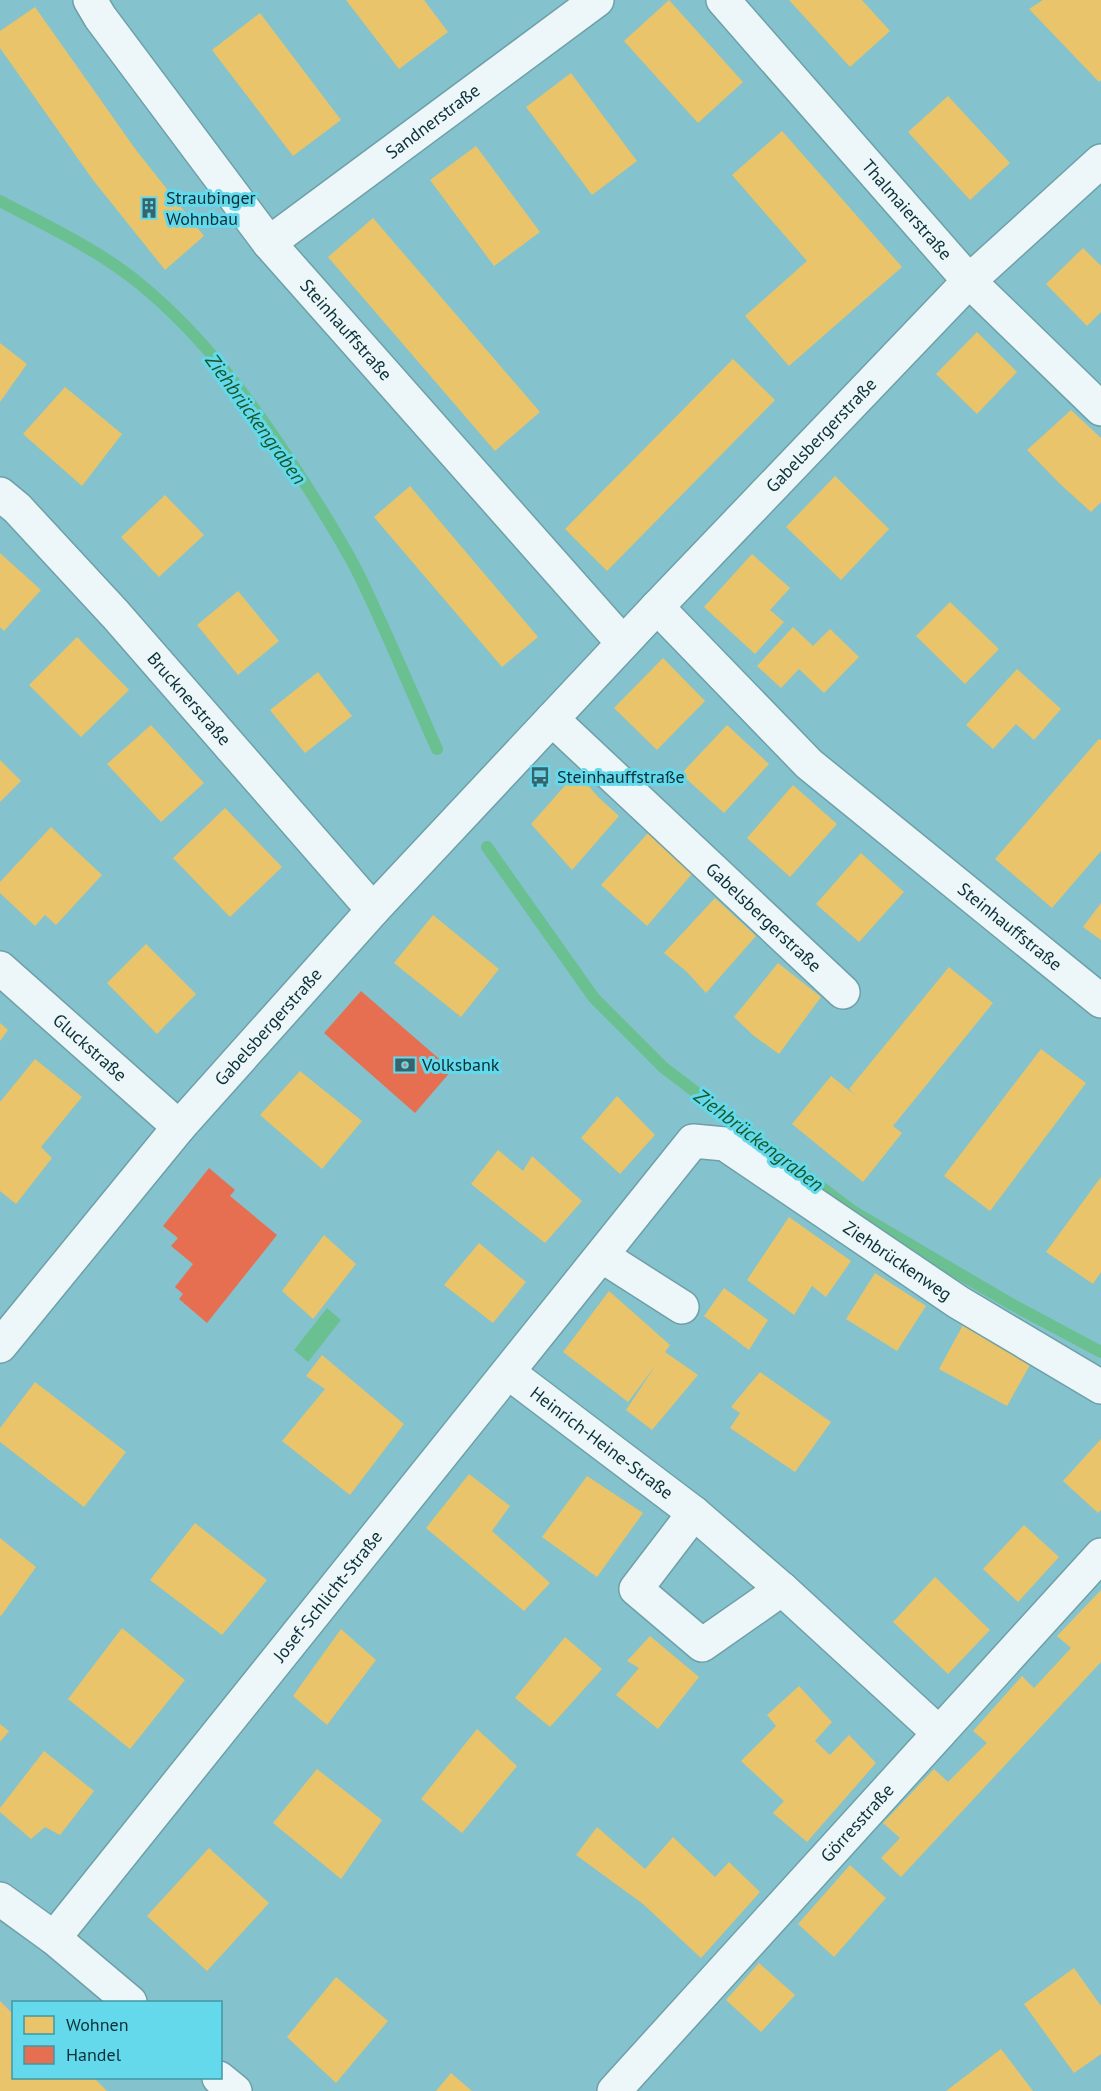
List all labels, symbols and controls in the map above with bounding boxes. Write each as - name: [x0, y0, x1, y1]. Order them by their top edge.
- street label: Sandnerstraße: [381, 79, 484, 164]
- street label: Thalmaierstraße: [857, 155, 957, 265]
- place label: Straubinger Wohnbau: [166, 186, 256, 230]
- building icon: Straubinger Wohnbau: [137, 196, 161, 220]
- street label: Steinhauffstraße: [295, 274, 397, 385]
- water label: Ziehbrückengraben: [199, 348, 312, 490]
- street label: Gabelsbergerstraße: [761, 373, 881, 497]
- street label: Brucknerstraße: [142, 647, 236, 750]
- bus stop icon: Steinhauffstraße: [528, 765, 552, 789]
- place label: Steinhauffstraße: [557, 765, 685, 788]
- street label: Gabelsbergerstraße: [701, 857, 826, 977]
- street label: Steinhauffstraße: [953, 877, 1067, 976]
- street label: Gabelsbergerstraße: [209, 963, 327, 1090]
- street label: Gluckstraße: [48, 1008, 132, 1086]
- bank icon: Volksbank: [393, 1053, 417, 1077]
- place label: Volksbank: [421, 1053, 500, 1076]
- water label: Ziehbrückengraben: [688, 1082, 829, 1197]
- street label: Ziehbrückenweg: [839, 1216, 956, 1306]
- street label: Heinrich-Heine-Straße: [526, 1381, 678, 1504]
- street label: Josef-Schlicht-Straße: [267, 1526, 387, 1667]
- street label: Görresstraße: [816, 1779, 899, 1867]
- legend: [12, 2001, 222, 2079]
- text: Wohnen: [66, 2013, 128, 2036]
- text: Handel: [66, 2043, 122, 2066]

